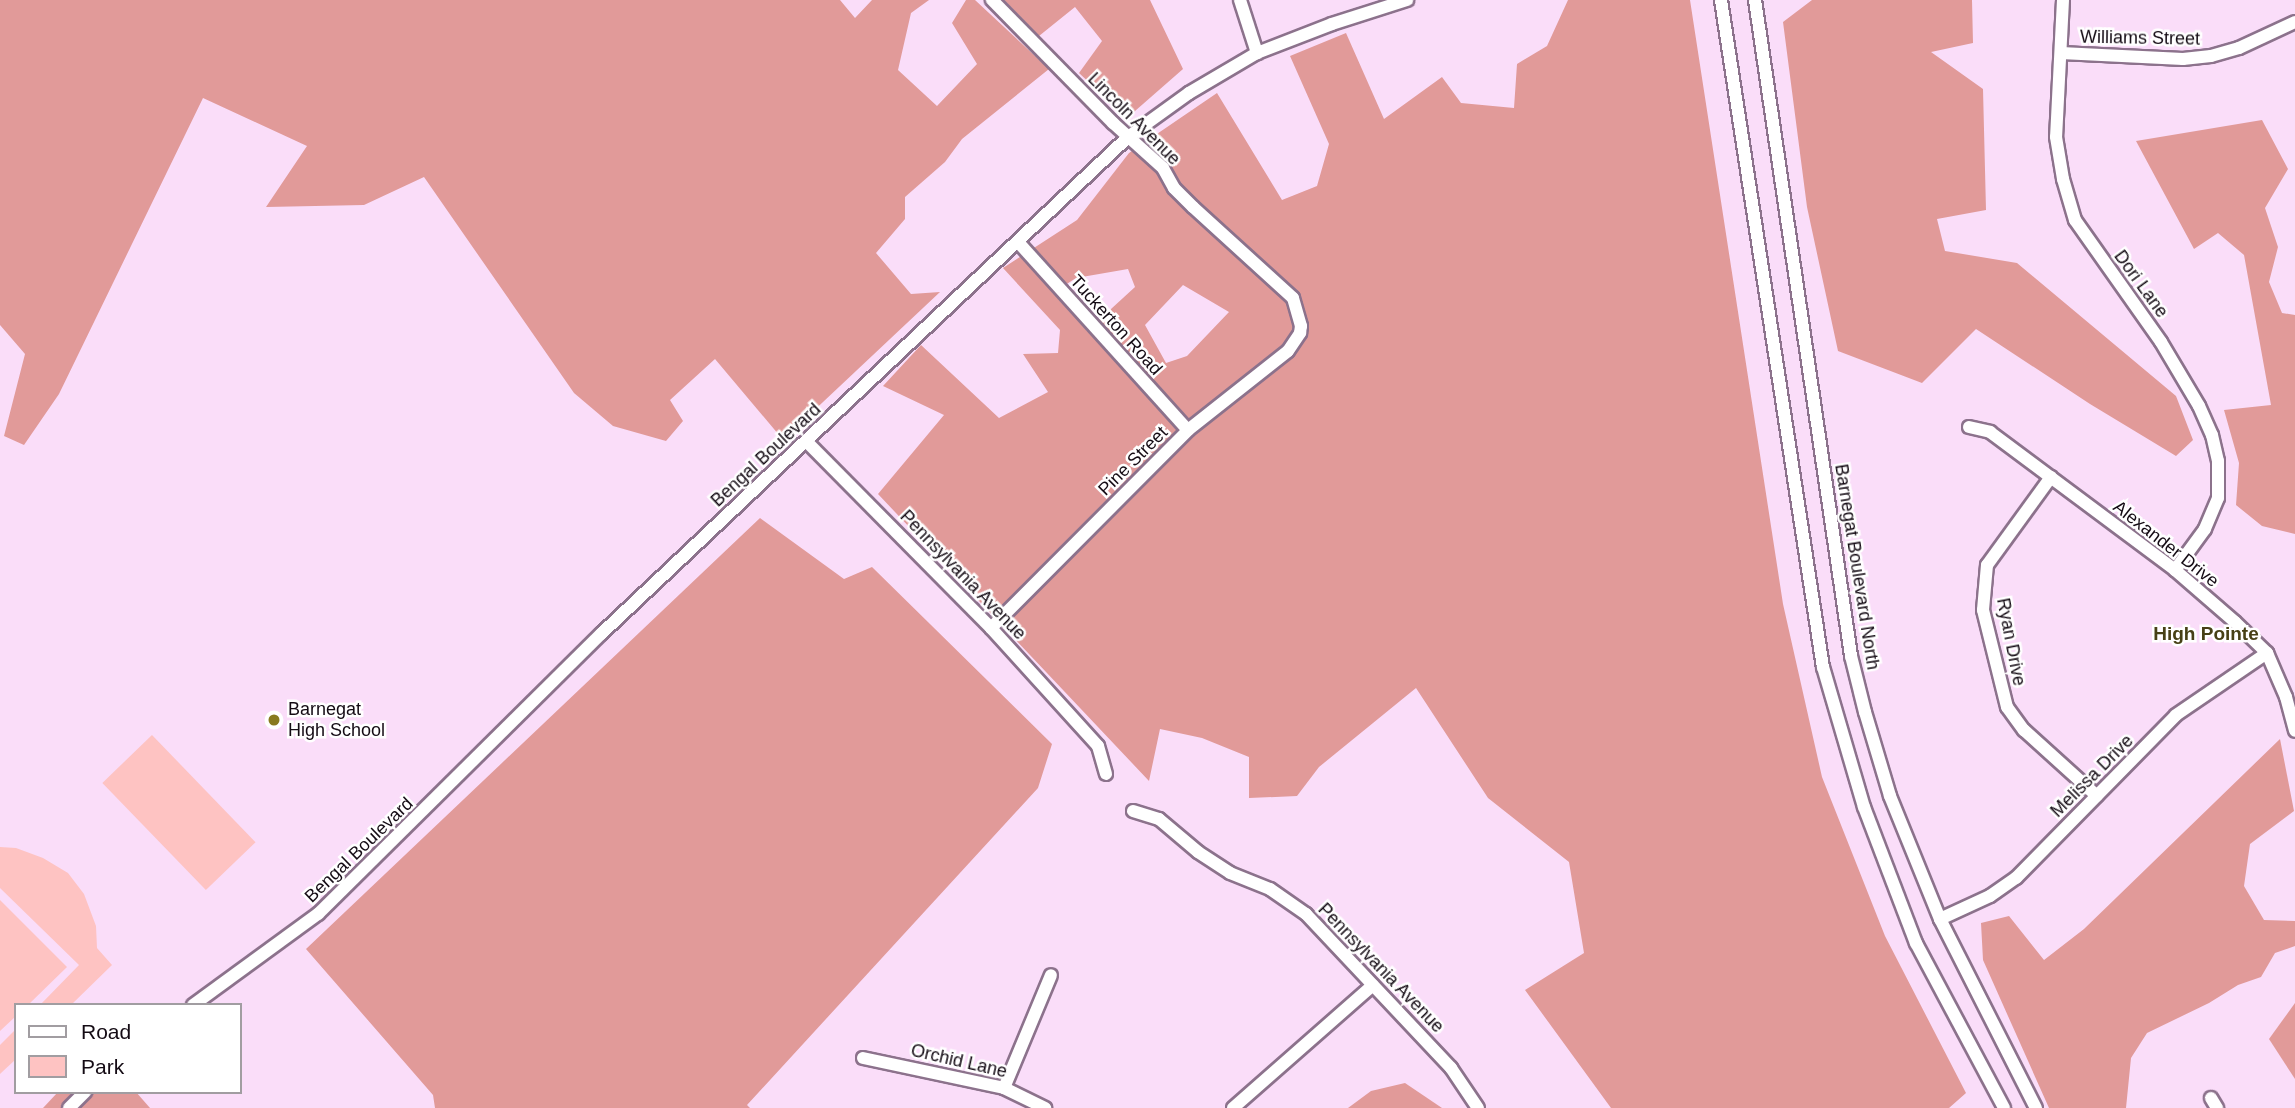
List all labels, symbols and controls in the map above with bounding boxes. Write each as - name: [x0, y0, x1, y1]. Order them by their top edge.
- street label: Williams Street: [2080, 26, 2200, 50]
- street label: Lincoln Avenue: [1083, 68, 1185, 170]
- street label: Dori Lane: [2109, 246, 2173, 322]
- street label: Tuckerton Road: [1065, 270, 1167, 380]
- street label: Bengal Boulevard: [707, 399, 825, 511]
- street label: Pine Street: [1094, 422, 1172, 500]
- street label: Barnegat Boulevard North: [1830, 463, 1884, 671]
- street label: Alexander Drive: [2109, 496, 2223, 592]
- street label: Pennsylvania Avenue: [895, 505, 1031, 645]
- street label: Ryan Drive: [1992, 596, 2030, 688]
- district label: High Pointe: [2153, 623, 2259, 645]
- place label: Barnegat High School: [288, 699, 385, 742]
- marker: Barnegat High School: [266, 712, 282, 728]
- street label: Melissa Drive: [2046, 730, 2138, 822]
- street label: Bengal Boulevard: [300, 793, 418, 907]
- street label: Pennsylvania Avenue: [1313, 898, 1449, 1038]
- legend: [14, 1003, 242, 1094]
- text: Road: [81, 1020, 131, 1043]
- street label: Orchid Lane: [909, 1039, 1009, 1083]
- text: Park: [81, 1055, 124, 1078]

